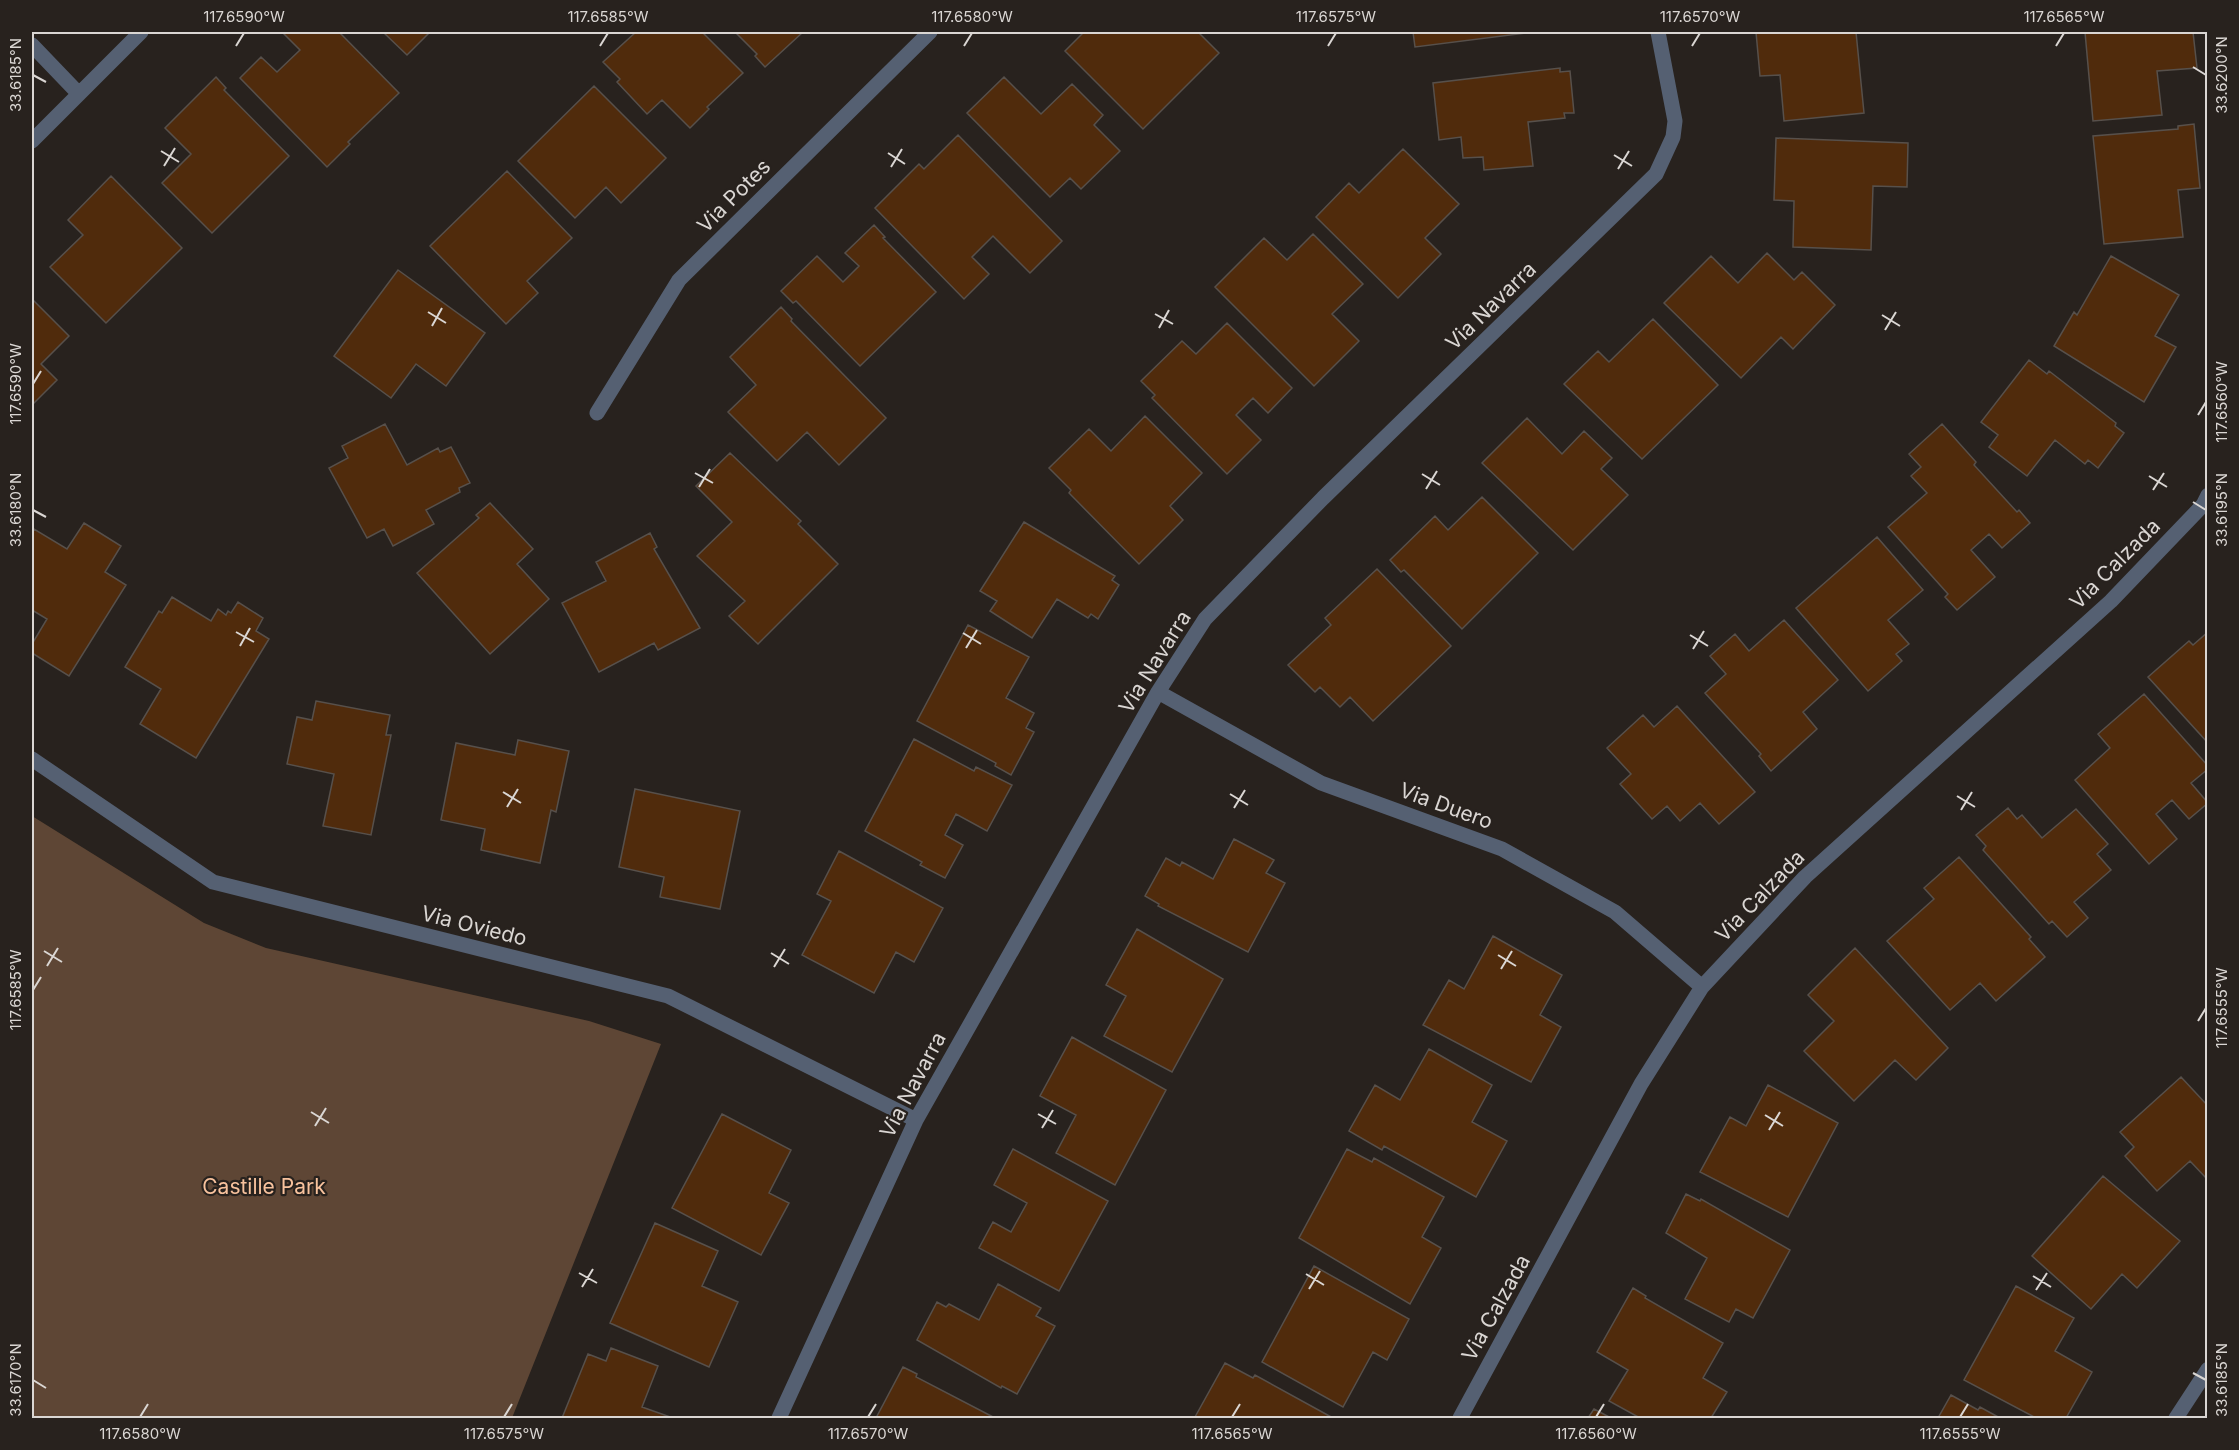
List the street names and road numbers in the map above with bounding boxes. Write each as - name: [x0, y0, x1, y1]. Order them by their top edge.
- street label: Via Potes: [692, 154, 775, 237]
- street label: Via Navarra: [1440, 256, 1541, 355]
- street label: Via Calzada: [2064, 513, 2165, 614]
- street label: Via Navarra: [1113, 606, 1196, 718]
- street label: Via Duero: [1396, 777, 1496, 834]
- street label: Via Calzada: [1710, 845, 1809, 947]
- street label: Via Oviedo: [419, 900, 530, 951]
- street label: Via Navarra: [874, 1028, 951, 1142]
- street label: Via Calzada: [1456, 1250, 1535, 1365]

